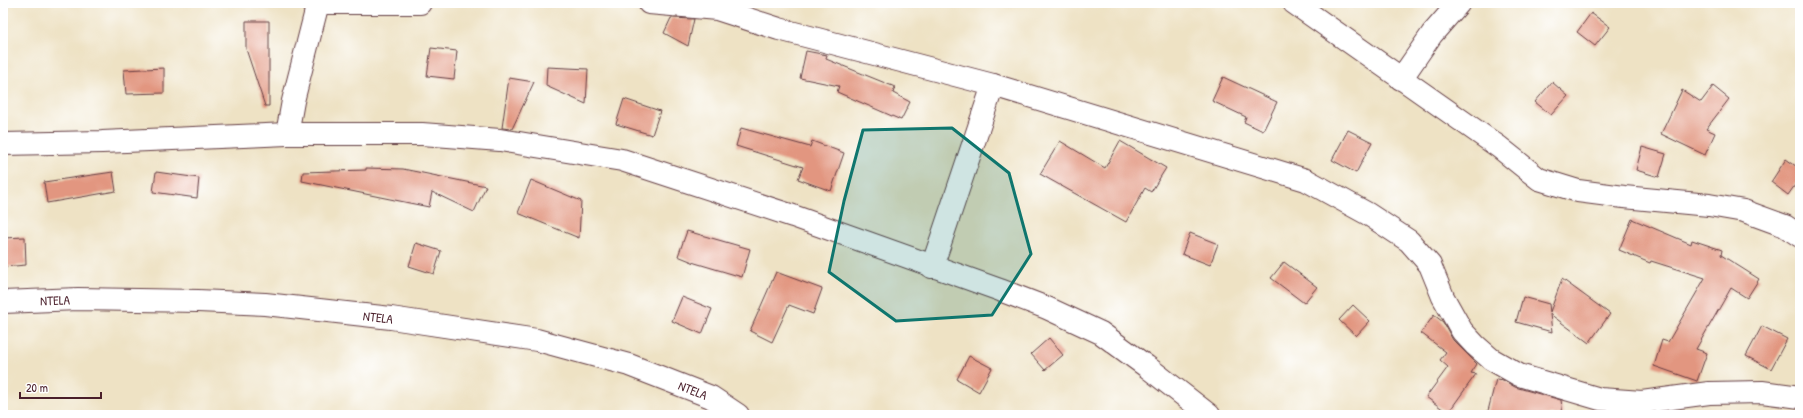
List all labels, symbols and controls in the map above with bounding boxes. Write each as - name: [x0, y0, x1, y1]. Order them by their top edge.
- street label: NTELA: [40, 290, 71, 310]
- street label: NTELA: [362, 306, 395, 328]
- scale bar: [20, 374, 101, 400]
- street label: NTELA: [676, 376, 711, 404]
- text: 20 m: [26, 379, 48, 396]

